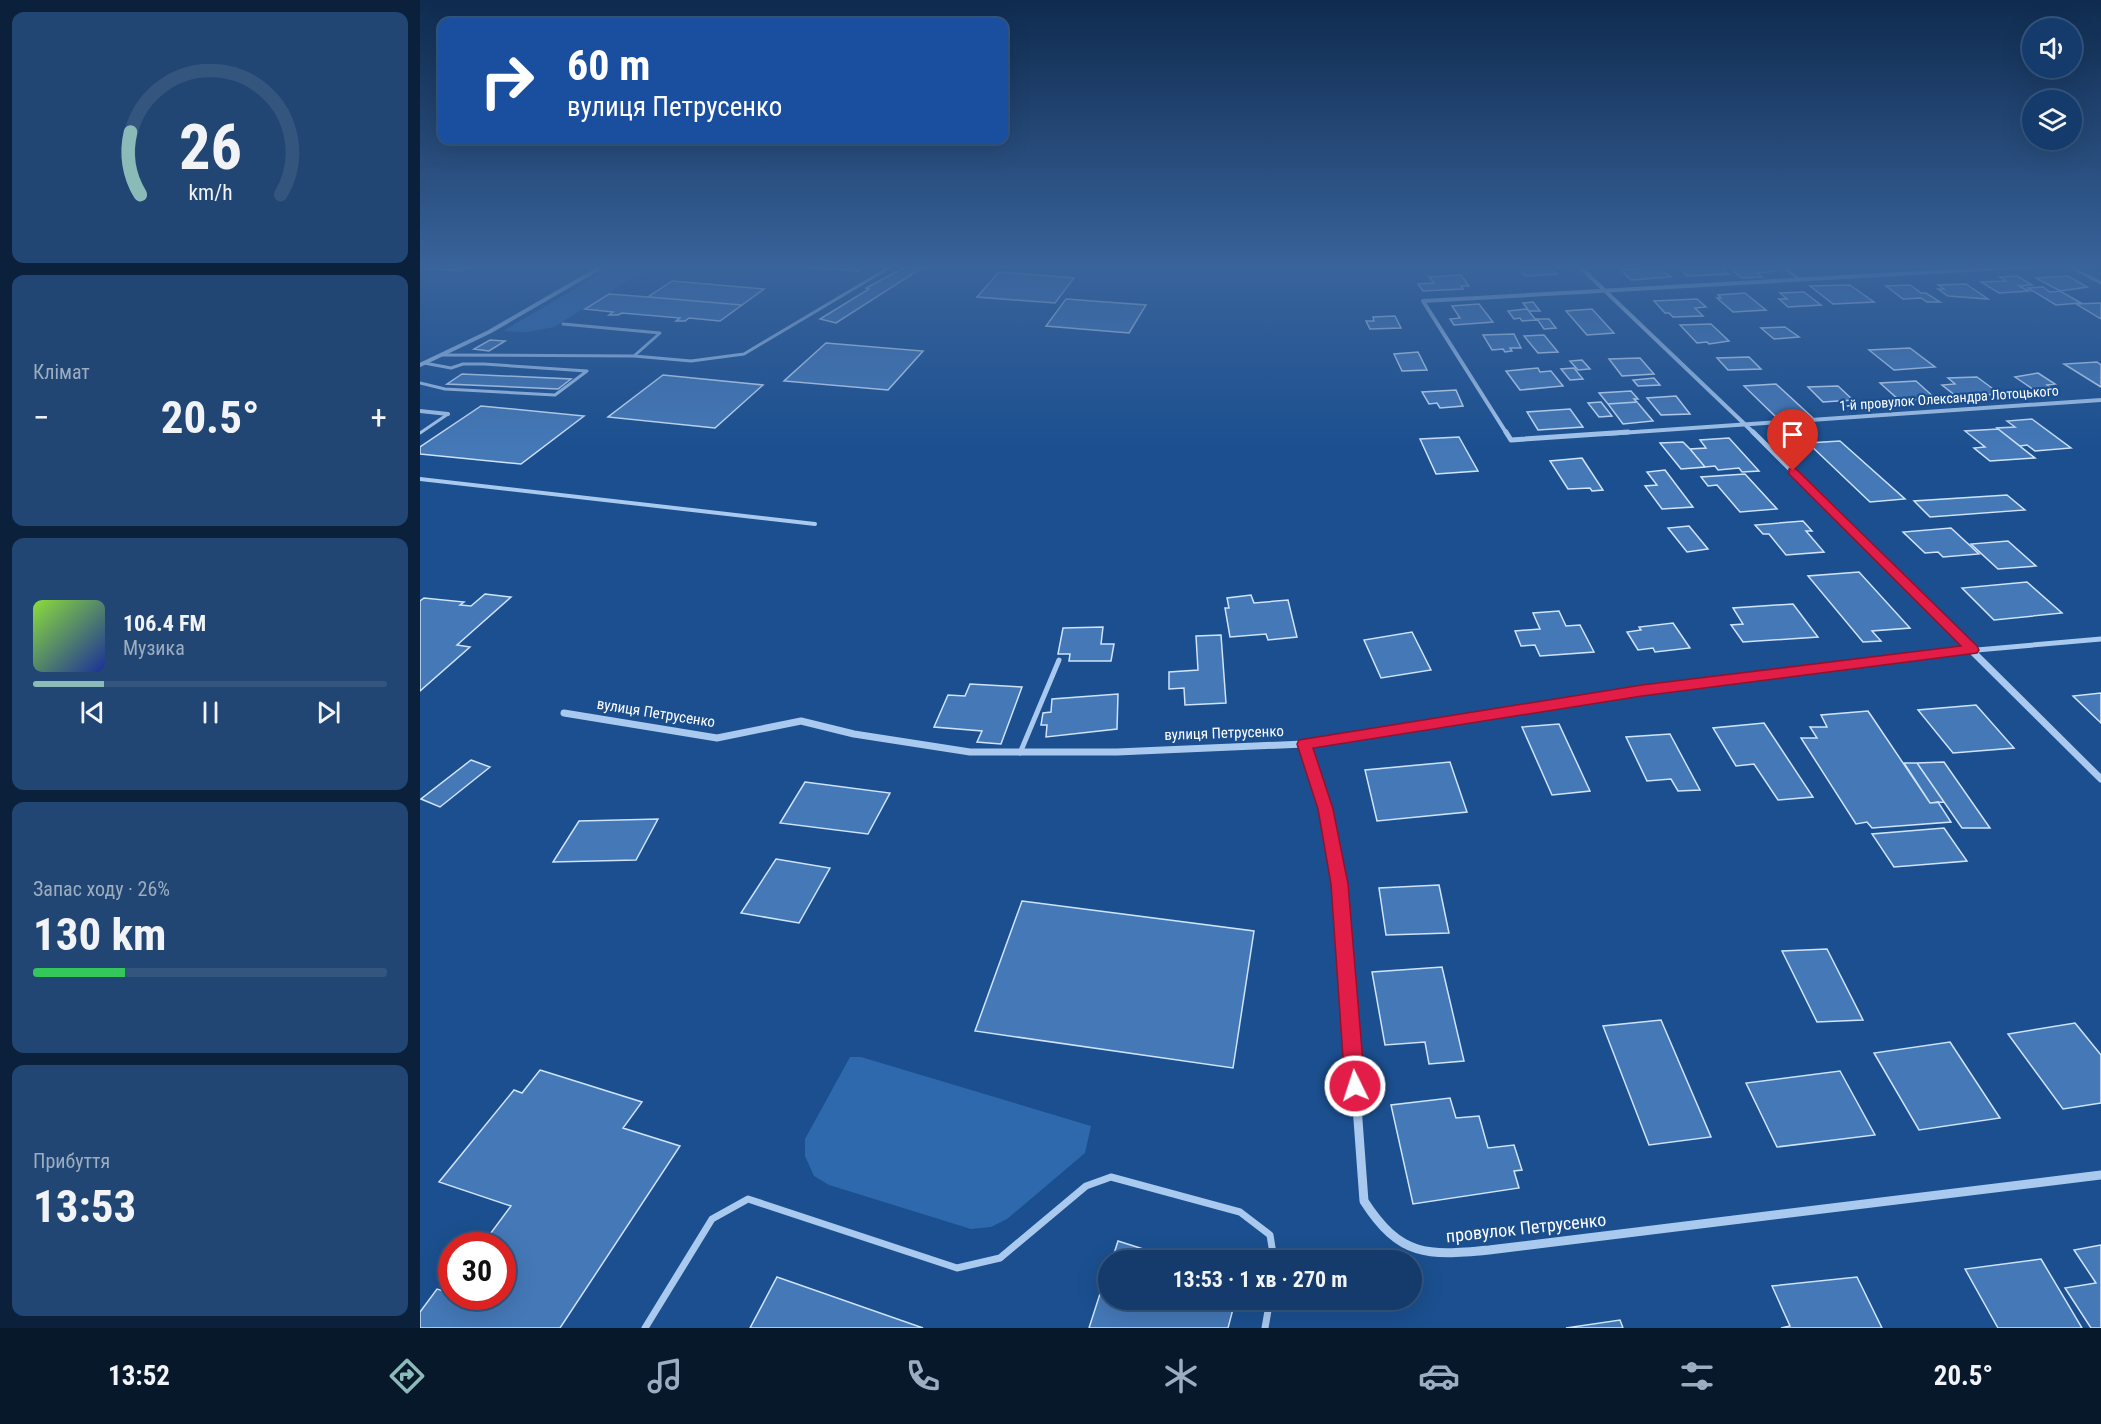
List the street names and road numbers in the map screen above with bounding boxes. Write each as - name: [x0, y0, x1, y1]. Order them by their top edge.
- street label: 1-й провулок Олександра Лотоцького: [1839, 382, 2059, 414]
- street label: вулиця Петрусенко: [596, 695, 716, 731]
- street label: вулиця Петрусенко: [1164, 722, 1284, 744]
- street label: провулок Петрусенко: [1445, 1209, 1607, 1246]

